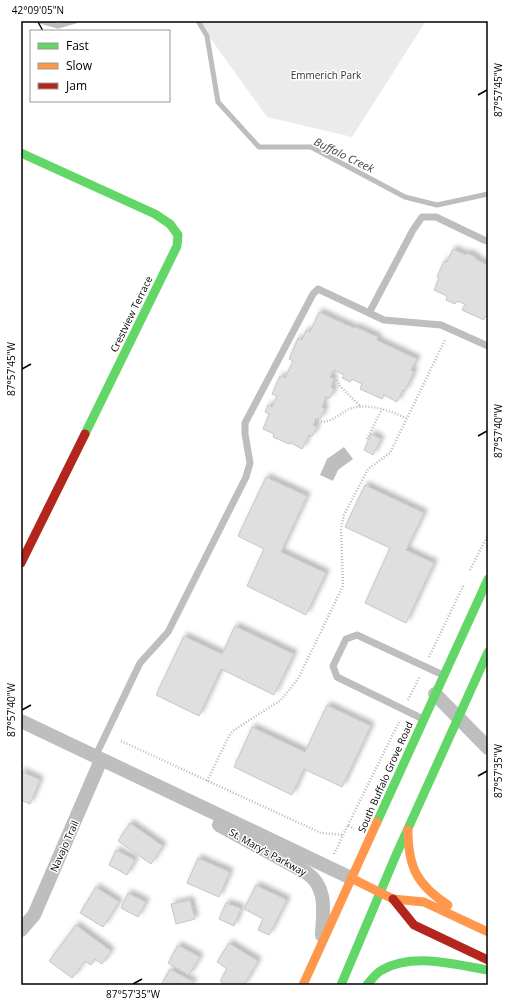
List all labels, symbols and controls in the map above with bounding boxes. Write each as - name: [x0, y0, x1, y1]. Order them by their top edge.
- text: 42°09'05"N: [12, 3, 64, 17]
- legend: [30, 30, 170, 102]
- text: Fast: [66, 37, 89, 54]
- text: Slow: [66, 57, 93, 74]
- text: 87°57'45"W: [491, 62, 505, 117]
- park label: Emmerich Park: [291, 68, 362, 82]
- text: Jam: [65, 77, 87, 94]
- water label: Buffalo Creek: [312, 134, 377, 176]
- street label: Crestview Terrace: [106, 273, 156, 354]
- text: 87°57'45"W: [4, 341, 18, 396]
- text: 87°57'40"W: [491, 403, 505, 458]
- text: 87°57'40"W: [4, 682, 18, 737]
- street label: South Buffalo Grove Road: [354, 719, 416, 835]
- text: 87°57'35"W: [491, 743, 505, 798]
- street label: Navajo Trail: [46, 818, 82, 874]
- street label: St. Mary's Parkway: [227, 825, 310, 880]
- text: 87°57'35"W: [106, 987, 161, 1001]

